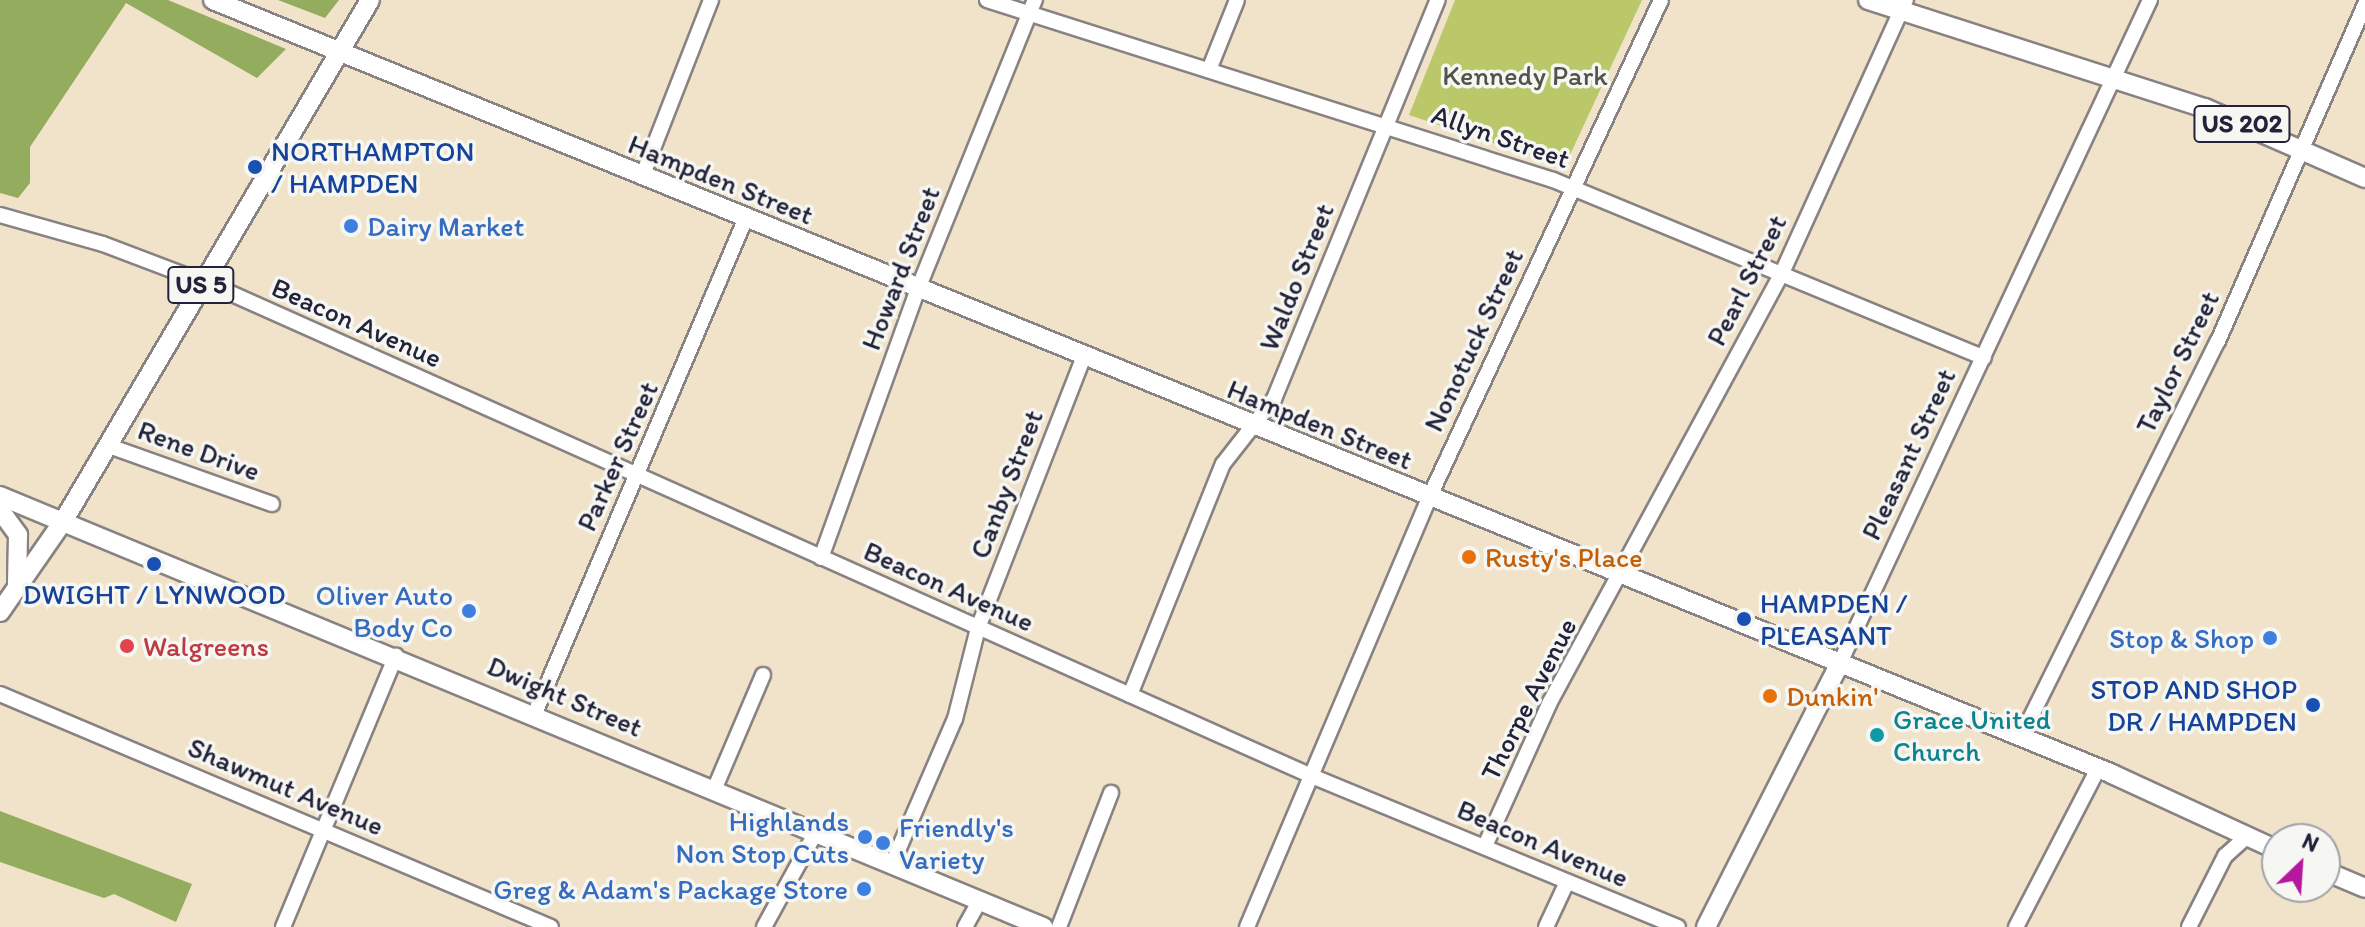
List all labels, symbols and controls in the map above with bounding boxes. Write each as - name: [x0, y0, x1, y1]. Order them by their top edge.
- park label: Kennedy Park: [1443, 58, 1607, 92]
- street label: Allyn Street: [1428, 97, 1574, 175]
- road number: US 202: [2192, 102, 2292, 146]
- street label: Hampden Street: [624, 127, 818, 231]
- place label: NORTHAMPTON / HAMPDEN: [271, 134, 474, 200]
- marker: NORTHAMPTON / HAMPDEN: [246, 158, 264, 176]
- street label: Howard Street: [853, 181, 947, 355]
- street label: Waldo Street: [1251, 199, 1341, 355]
- place label: Dairy Market: [367, 209, 524, 243]
- street label: Pearl Street: [1699, 209, 1793, 351]
- marker: Dairy Market: [342, 217, 360, 235]
- street label: Nonotuck Street: [1416, 244, 1530, 436]
- road number: US 5: [167, 263, 235, 307]
- street label: Beacon Avenue: [267, 270, 447, 374]
- street label: Taylor Street: [2128, 285, 2226, 439]
- street label: Pleasant Street: [1854, 363, 1962, 545]
- street label: Hampden Street: [1223, 372, 1417, 476]
- street label: Parker Street: [569, 376, 665, 536]
- street label: Canby Street: [962, 405, 1050, 563]
- street label: Rene Drive: [133, 412, 265, 488]
- street label: Beacon Avenue: [859, 534, 1039, 638]
- place label: Rusty's Place: [1485, 540, 1642, 574]
- marker: Rusty's Place: [1460, 548, 1478, 566]
- marker: DWIGHT / LYNWOOD: [145, 555, 163, 573]
- place label: DWIGHT / LYNWOOD: [23, 577, 285, 611]
- place label: Oliver Auto Body Co: [316, 578, 453, 644]
- place label: HAMPDEN / PLEASANT: [1760, 586, 1907, 652]
- marker: Oliver Auto Body Co: [460, 602, 478, 620]
- marker: HAMPDEN / PLEASANT: [1735, 610, 1753, 628]
- street label: Thorpe Avenue: [1473, 612, 1583, 786]
- place label: Stop & Shop: [2110, 621, 2254, 655]
- place label: Walgreens: [143, 629, 269, 663]
- marker: Stop & Shop: [2261, 629, 2279, 647]
- marker: Walgreens: [118, 637, 136, 655]
- street label: Dwight Street: [483, 648, 647, 744]
- place label: STOP AND SHOP DR / HAMPDEN: [2090, 672, 2297, 738]
- place label: Dunkin': [1786, 679, 1878, 713]
- marker: Dunkin': [1761, 687, 1779, 705]
- marker: STOP AND SHOP DR / HAMPDEN: [2304, 696, 2322, 714]
- place label: Grace United Church: [1893, 702, 2051, 768]
- marker: Grace United Church: [1868, 726, 1886, 744]
- street label: Shawmut Avenue: [184, 730, 388, 842]
- street label: Beacon Avenue: [1453, 792, 1633, 894]
- place label: Highlands Non Stop Cuts: [677, 804, 849, 870]
- place label: Friendly's Variety: [899, 810, 1014, 876]
- north arrow: [2261, 823, 2341, 903]
- text: N: [2298, 827, 2323, 858]
- marker: Highlands Non Stop Cuts: [856, 828, 874, 846]
- marker: Friendly's Variety: [874, 834, 892, 852]
- place label: Greg & Adam's Package Store: [495, 872, 848, 906]
- marker: Greg & Adam's Package Store: [855, 880, 873, 898]

